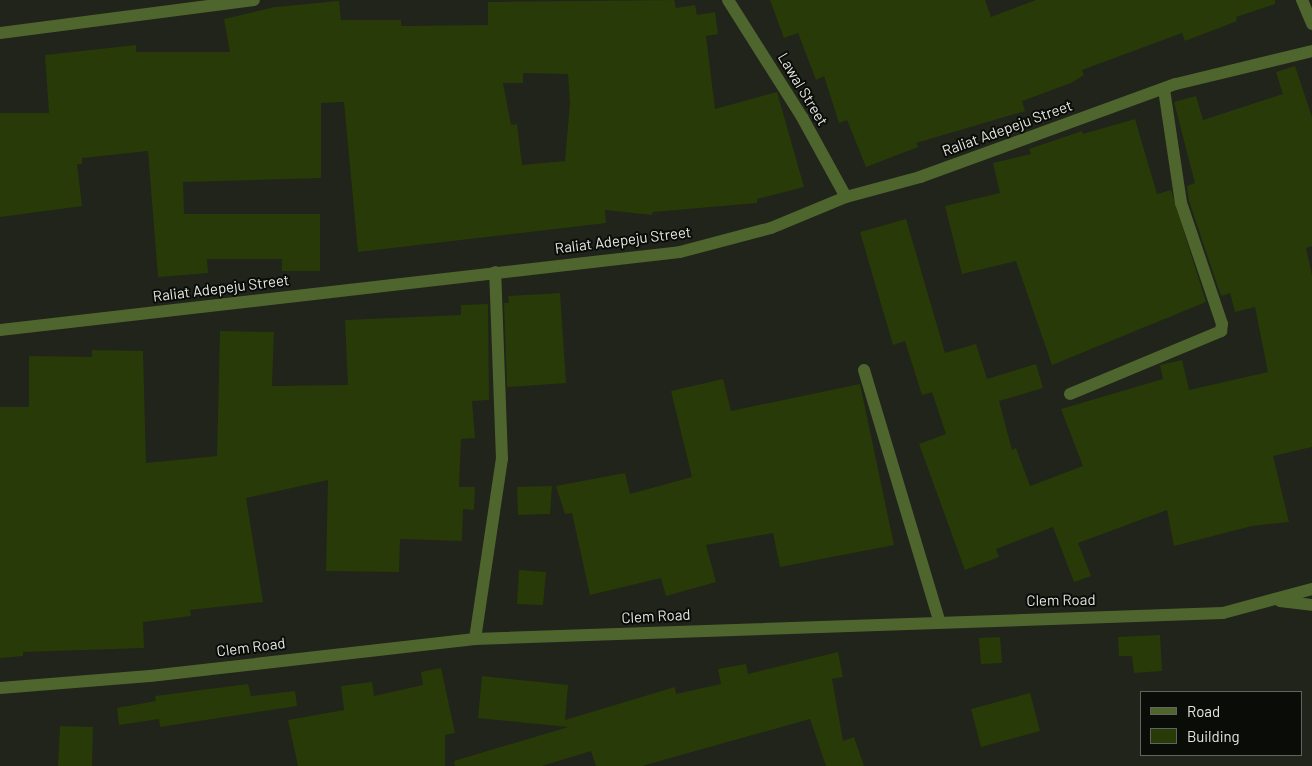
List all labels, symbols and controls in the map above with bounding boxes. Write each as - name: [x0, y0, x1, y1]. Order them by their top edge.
- street label: Lawal Street: [774, 49, 832, 129]
- street label: Raliat Adepeju Street: [939, 96, 1075, 160]
- street label: Raliat Adepeju Street: [554, 223, 692, 257]
- street label: Raliat Adepeju Street: [152, 271, 290, 305]
- street label: Clem Road: [1026, 590, 1096, 610]
- street label: Clem Road: [621, 605, 691, 627]
- street label: Clem Road: [216, 634, 286, 660]
- legend: [1140, 691, 1302, 756]
- text: Road: [1187, 702, 1220, 720]
- text: Building: [1187, 727, 1240, 745]

